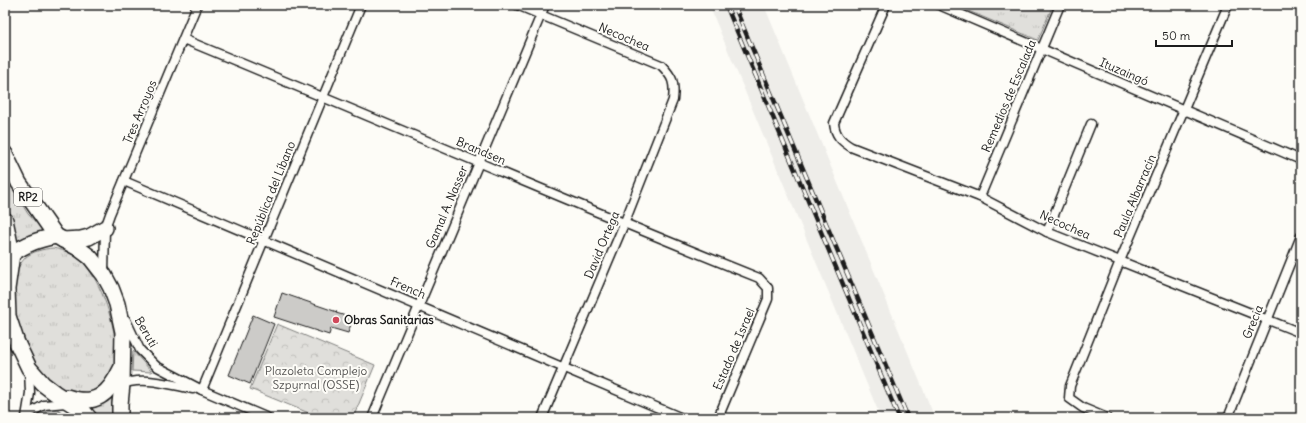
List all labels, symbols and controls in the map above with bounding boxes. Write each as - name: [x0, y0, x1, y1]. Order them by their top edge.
- street label: Necochea: [597, 19, 652, 54]
- scale bar: [1156, 22, 1232, 48]
- text: 50 m: [1162, 28, 1191, 43]
- street label: Remedios de Escalada: [978, 37, 1039, 154]
- street label: Ituzaingó: [1098, 55, 1151, 89]
- street label: Tres Arroyos: [119, 78, 160, 146]
- street label: Brandsen: [454, 133, 508, 168]
- street label: República del Líbano: [243, 138, 298, 247]
- street label: Paula Albarracín: [1110, 152, 1159, 240]
- street label: Gamal A. Nasser: [422, 163, 471, 251]
- road number: RP2: [14, 188, 42, 206]
- street label: Necochea: [1038, 207, 1093, 242]
- street label: David Ortega: [581, 209, 623, 281]
- street label: French: [388, 273, 428, 302]
- street label: Grecia: [1239, 302, 1266, 341]
- street label: Estado de Israel: [709, 305, 758, 392]
- place label: Obras Sanitarias: [344, 312, 434, 327]
- street label: Beruti: [132, 314, 161, 350]
- marker: Obras Sanitarias: [331, 315, 341, 325]
- park label: Plazoleta Complejo Szpyrnal (OSSE): [265, 363, 368, 392]

